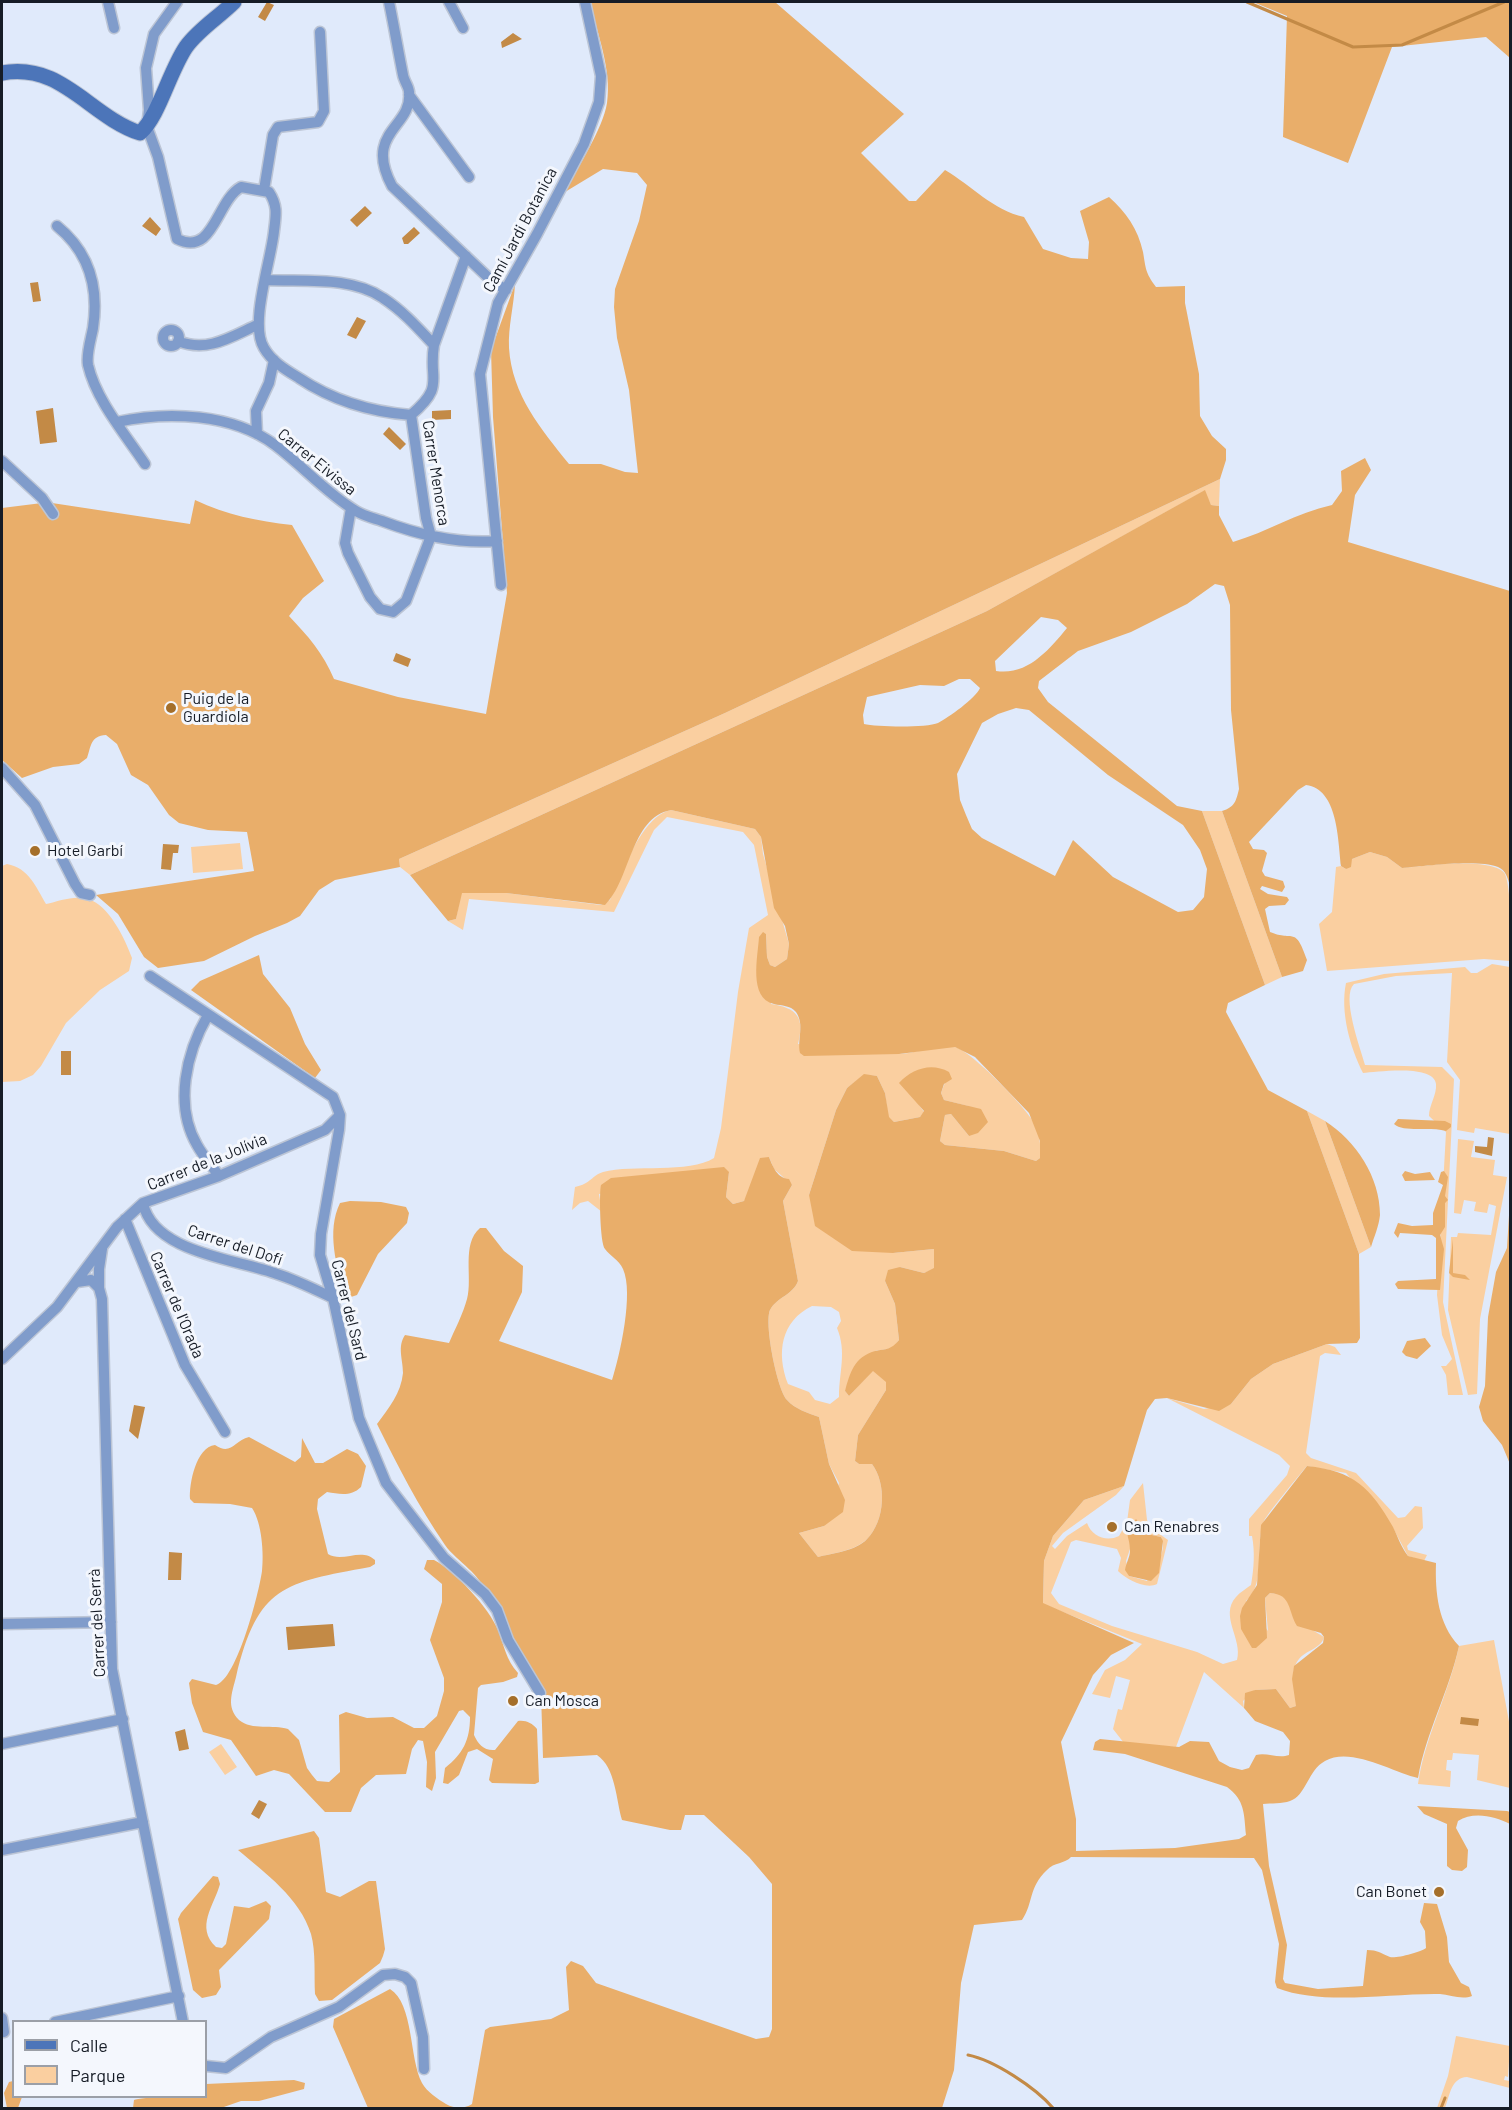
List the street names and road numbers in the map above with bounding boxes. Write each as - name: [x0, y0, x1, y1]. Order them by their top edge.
- street label: Camí Jardi Botanica: [479, 164, 561, 296]
- street label: Carrer Menorca: [418, 419, 454, 527]
- street label: Carrer Eivissa: [274, 424, 360, 500]
- street label: Carrer de la Jolívia: [144, 1129, 270, 1195]
- street label: Carrer del Dofí: [185, 1221, 285, 1269]
- street label: Carrer de l'Orada: [146, 1249, 208, 1361]
- street label: Carrer del Sard: [327, 1258, 371, 1362]
- street label: Carrer del Serrà: [85, 1568, 109, 1678]

